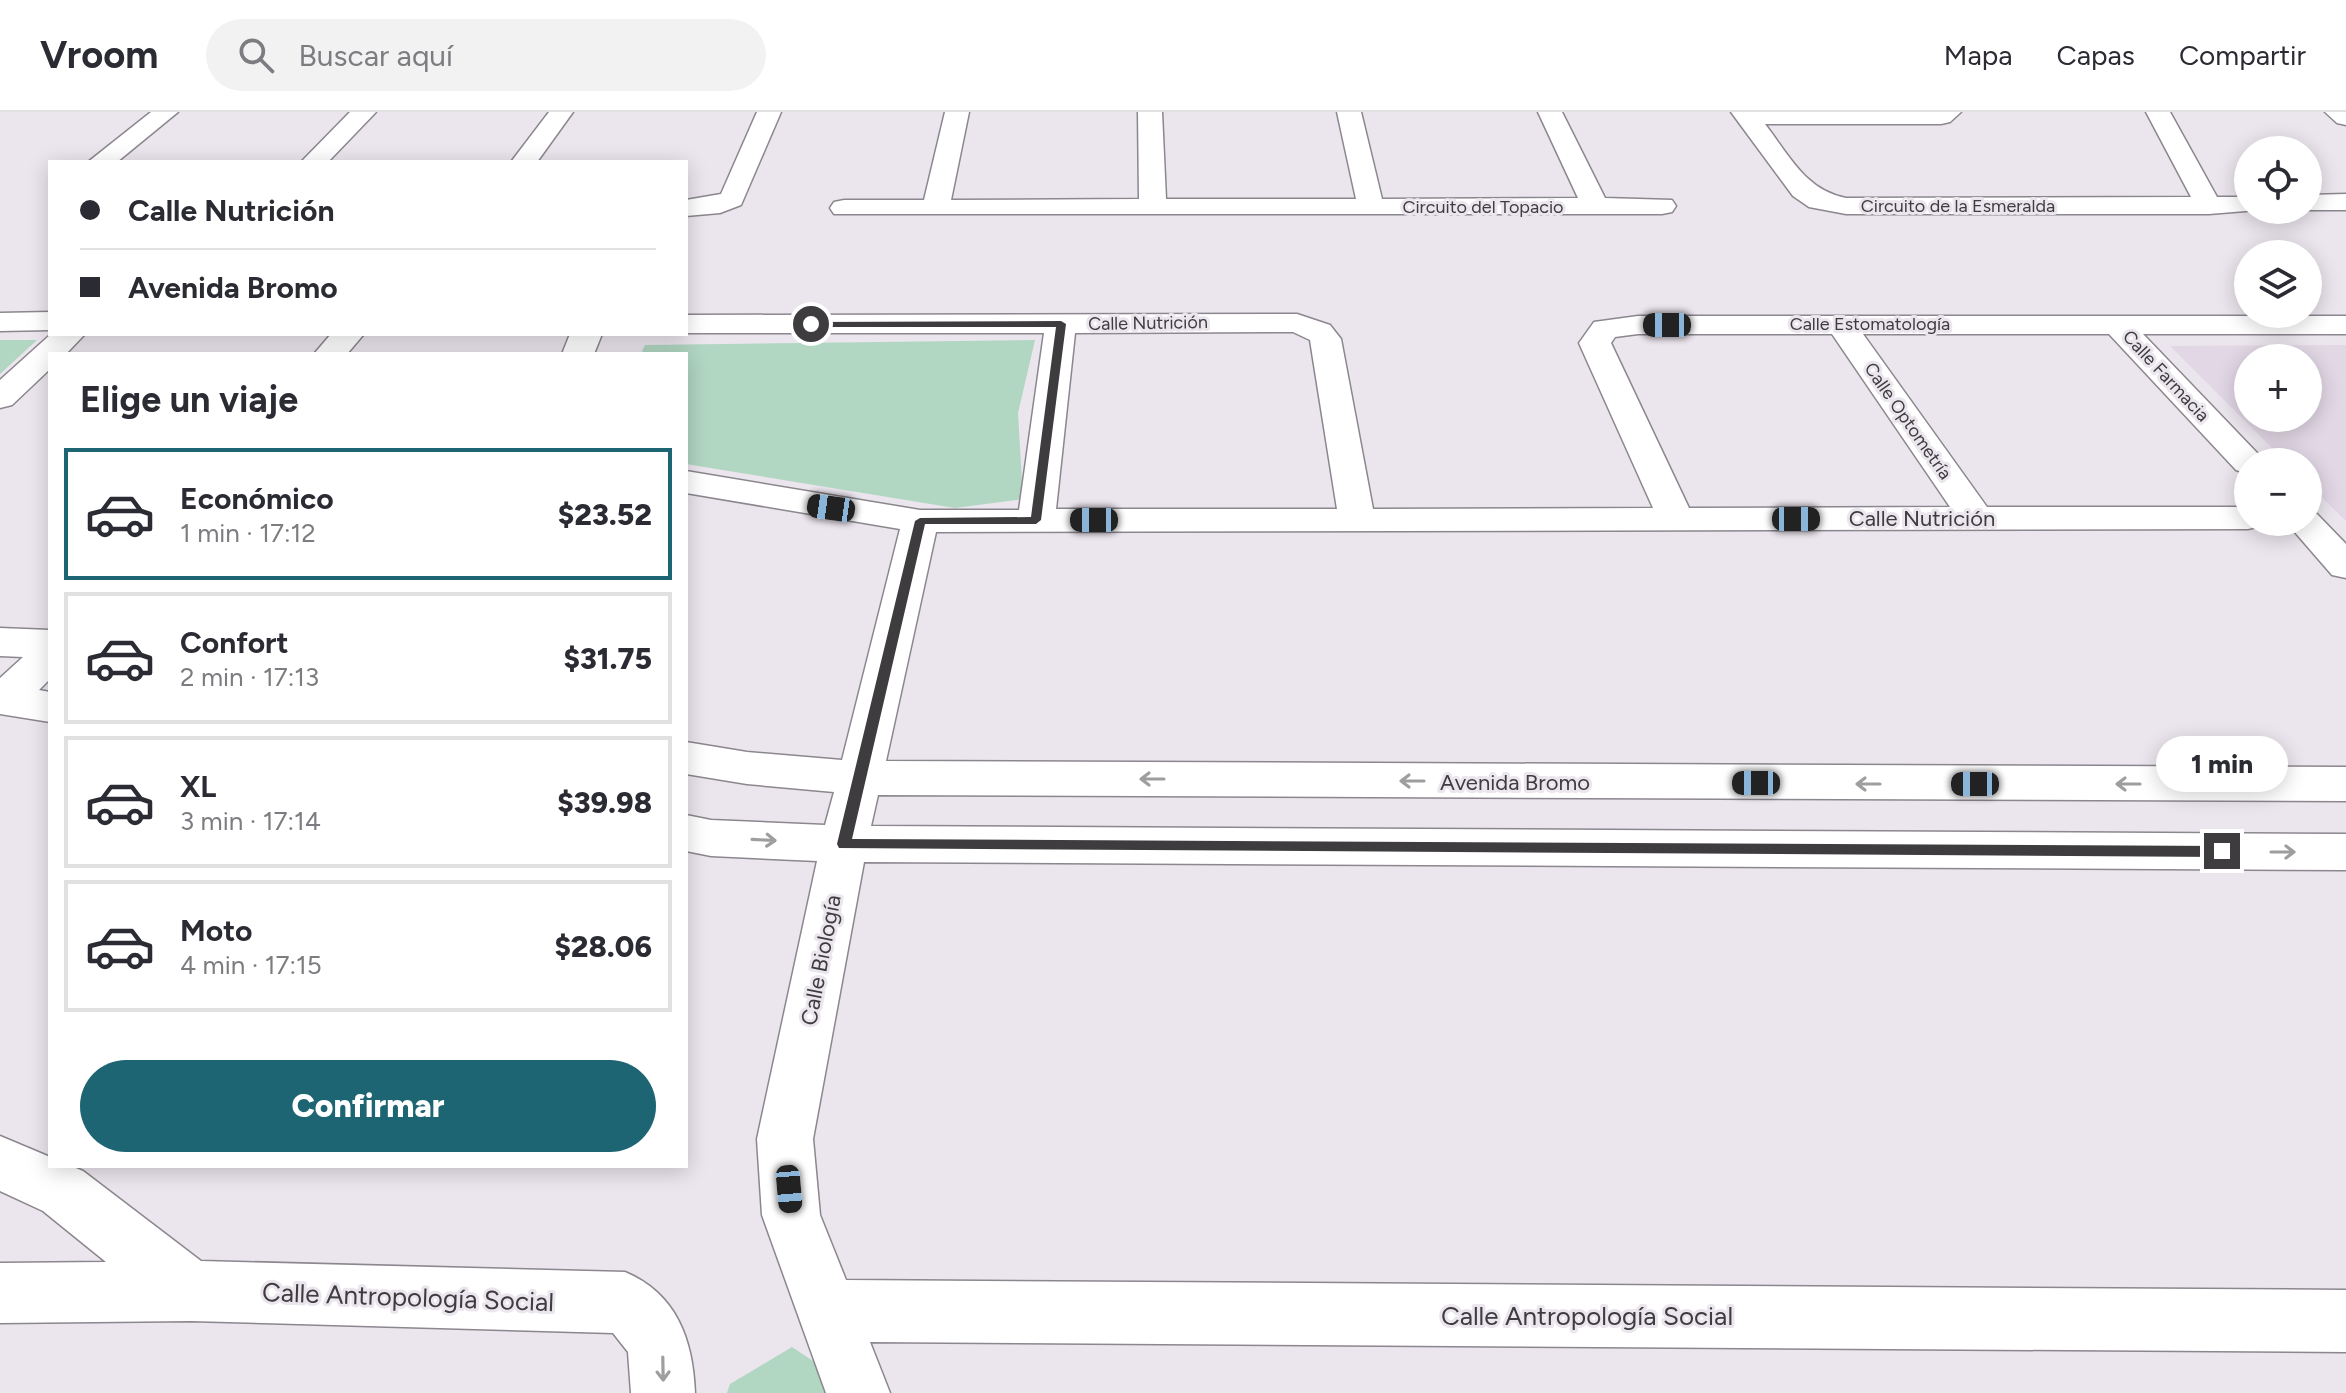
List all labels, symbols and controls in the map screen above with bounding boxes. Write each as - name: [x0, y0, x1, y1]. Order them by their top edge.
- search box: [206, 19, 766, 91]
- text: Vroom: [40, 32, 158, 78]
- icon: search: [234, 33, 278, 77]
- text: Buscar aquí: [298, 37, 453, 74]
- text: Mapa: [1944, 38, 2013, 72]
- text: Capas: [2057, 38, 2135, 72]
- text: Compartir: [2179, 38, 2306, 72]
- map controls: [2234, 136, 2322, 536]
- button: locate: [2234, 136, 2322, 224]
- text: Calle Nutrición: [128, 192, 335, 229]
- street label: Circuito de la Esmeralda: [1861, 195, 2055, 217]
- street label: Circuito del Topacio: [1402, 196, 1564, 218]
- button: layers: [2234, 240, 2322, 328]
- text: Avenida Bromo: [128, 269, 338, 306]
- route start: [793, 306, 829, 342]
- street label: Calle Nutrición: [1088, 311, 1208, 335]
- car: [1643, 313, 1691, 337]
- street label: Calle Estomatología: [1790, 313, 1950, 335]
- street label: Calle Farmacia: [2118, 326, 2214, 426]
- button: +: [2234, 344, 2322, 432]
- street label: Calle Optometría: [1860, 358, 1956, 484]
- text: Elige un viaje: [80, 378, 298, 421]
- button: −: [2234, 448, 2322, 536]
- icon: car: [84, 478, 156, 550]
- text: Económico: [180, 480, 334, 517]
- car: [806, 493, 856, 523]
- text: $23.52: [558, 496, 652, 533]
- street label: Calle Nutrición: [1849, 505, 1995, 532]
- car: [1772, 507, 1820, 531]
- car: [1070, 508, 1118, 532]
- text: 1 min · 17:12: [180, 517, 316, 549]
- icon: car: [84, 622, 156, 694]
- text: Confort: [180, 624, 289, 661]
- text: $31.75: [563, 640, 652, 677]
- text: 2 min · 17:13: [180, 661, 319, 693]
- callout: 1 min: [2156, 735, 2288, 791]
- text: 1 min: [2191, 748, 2253, 780]
- icon: car: [84, 766, 156, 838]
- text: XL: [180, 768, 216, 805]
- street label: Avenida Bromo: [1440, 769, 1590, 796]
- one-way arrow: [1139, 771, 1166, 787]
- car: [1732, 771, 1780, 795]
- car: [1951, 772, 1999, 796]
- one-way arrow: [1399, 773, 1426, 789]
- one-way arrow: [1855, 776, 1882, 792]
- one-way arrow: [2115, 776, 2142, 792]
- text: $39.98: [557, 784, 652, 821]
- text: 3 min · 17:14: [180, 805, 321, 837]
- one-way arrow: [750, 833, 777, 848]
- route end: [2204, 833, 2240, 869]
- one-way arrow: [2269, 844, 2296, 859]
- street label: Calle Biología: [795, 892, 847, 1028]
- icon: car: [84, 910, 156, 982]
- text: Moto: [180, 912, 252, 949]
- text: $28.06: [554, 928, 652, 965]
- text: 4 min · 17:15: [180, 949, 322, 981]
- button: Confirmar: [80, 1060, 656, 1152]
- car: [775, 1164, 803, 1214]
- street label: Calle Antropología Social: [261, 1276, 555, 1318]
- street label: Calle Antropología Social: [1441, 1300, 1733, 1332]
- one-way arrow: [655, 1355, 671, 1382]

